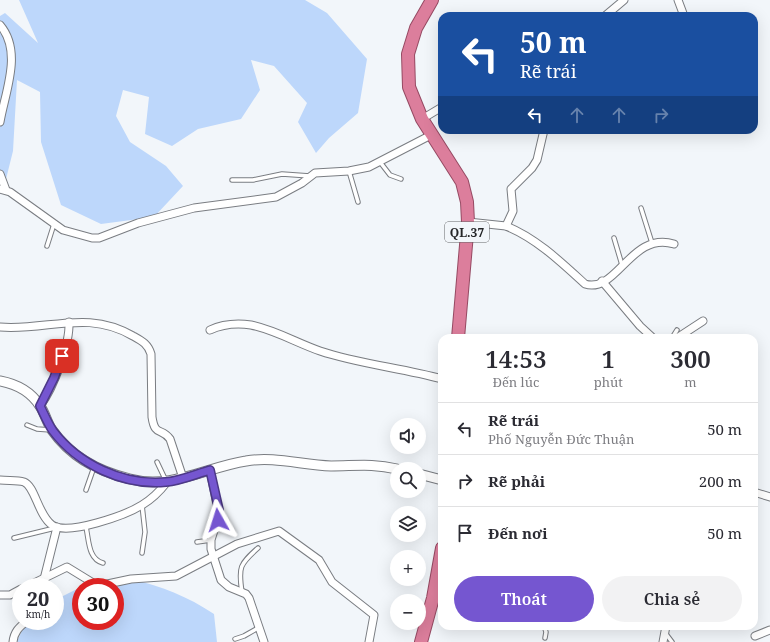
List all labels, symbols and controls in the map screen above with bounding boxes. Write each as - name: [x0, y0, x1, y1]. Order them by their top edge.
- text: 50 m: [520, 23, 587, 61]
- icon: left: [454, 28, 506, 80]
- text: Rẽ trái: [520, 59, 576, 83]
- icon: left: [524, 104, 546, 126]
- icon: ahead: [566, 104, 588, 126]
- icon: ahead: [608, 104, 630, 126]
- icon: right: [650, 104, 672, 126]
- road number: QL.37: [445, 222, 489, 242]
- pin: [45, 339, 79, 373]
- text: 14:53: [485, 342, 546, 375]
- text: 1: [602, 342, 615, 375]
- text: 300: [670, 342, 711, 375]
- icon: arrive: [51, 345, 73, 367]
- text: Đến lúc: [492, 373, 539, 391]
- text: phút: [594, 373, 623, 391]
- text: m: [684, 373, 697, 391]
- text: Rẽ trái: [488, 410, 539, 430]
- map controls: [390, 418, 426, 630]
- button: sound: [390, 418, 426, 454]
- icon: left: [454, 418, 476, 440]
- text: 50 m: [707, 419, 742, 439]
- text: Phố Nguyễn Đức Thuận: [488, 430, 634, 448]
- button: search: [390, 462, 426, 498]
- icon: right: [454, 470, 476, 492]
- text: Rẽ phải: [488, 471, 545, 491]
- text: 200 m: [699, 471, 742, 491]
- position arrow: [197, 499, 239, 541]
- button: layers: [390, 506, 426, 542]
- icon: arrive: [454, 522, 476, 544]
- text: Đến nơi: [488, 523, 548, 543]
- text: 50 m: [707, 523, 742, 543]
- button: +: [390, 550, 426, 586]
- button: Thoát: [454, 576, 594, 622]
- button: Chia sẻ: [602, 576, 742, 622]
- speed limit sign: 30: [72, 578, 124, 630]
- text: 20: [27, 585, 49, 612]
- button: −: [390, 594, 426, 630]
- text: km/h: [26, 607, 50, 621]

